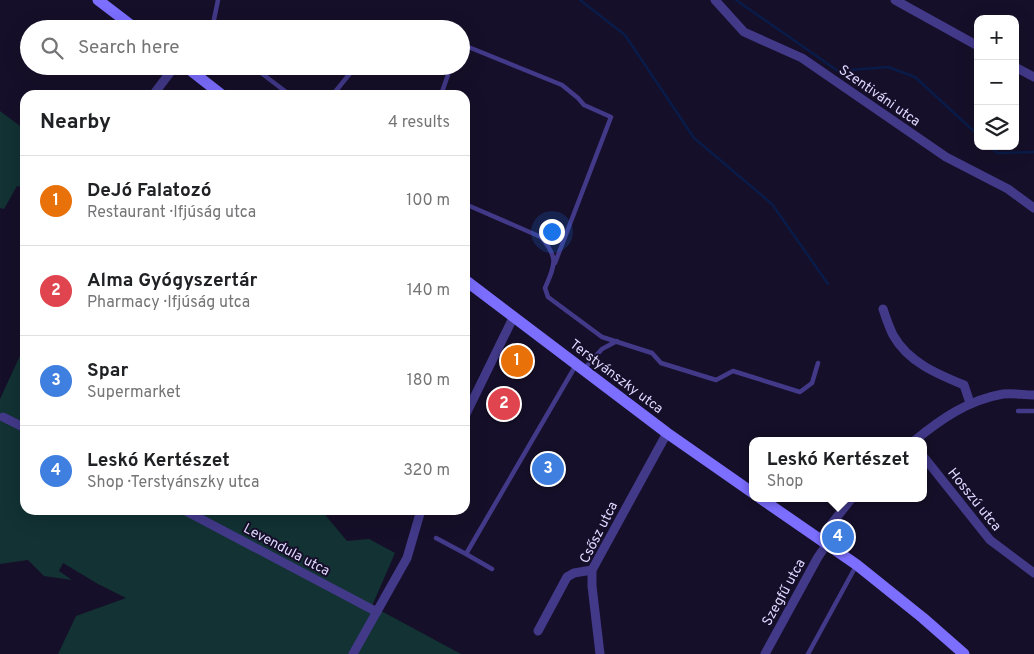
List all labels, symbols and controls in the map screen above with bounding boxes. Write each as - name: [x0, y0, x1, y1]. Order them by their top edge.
- map controls: [974, 15, 1019, 150]
- button: +: [974, 15, 1019, 60]
- search box: [20, 20, 470, 75]
- icon: search: [38, 34, 66, 62]
- text: Search here: [78, 36, 180, 60]
- button: −: [974, 60, 1019, 105]
- street label: Szentiváni utca: [835, 62, 923, 131]
- button: layers: [974, 105, 1019, 150]
- text: Nearby: [40, 109, 111, 136]
- text: 4 results: [388, 113, 450, 133]
- text: DeJó Falatozó: [87, 179, 211, 203]
- text: 1: [53, 191, 59, 211]
- text: 100 m: [406, 191, 450, 211]
- text: Restaurant · Ifjúság utca: [87, 203, 256, 223]
- your location: [539, 219, 565, 245]
- text: Alma Gyógyszertár: [87, 269, 258, 293]
- text: 2: [51, 281, 61, 301]
- text: 140 m: [407, 281, 450, 301]
- text: Pharmacy · Ifjúság utca: [87, 293, 250, 313]
- street label: Terstyánszky utca: [566, 337, 666, 418]
- pin: 1: [501, 342, 533, 380]
- text: Spar: [87, 359, 128, 383]
- text: 3: [51, 371, 61, 391]
- text: 180 m: [407, 371, 450, 391]
- text: Supermarket: [87, 383, 181, 403]
- pin: 2: [488, 385, 520, 423]
- popup: [749, 437, 927, 502]
- text: Leskó Kertészet: [767, 448, 909, 472]
- text: Leskó Kertészet: [87, 449, 230, 473]
- pin: 3: [532, 450, 564, 488]
- text: 4: [51, 461, 61, 481]
- text: 320 m: [403, 461, 450, 481]
- street label: Hosszú utca: [943, 465, 1004, 535]
- text: Shop: [767, 472, 803, 492]
- text: Shop · Terstyánszky utca: [87, 473, 259, 493]
- street label: Csősz utca: [577, 499, 622, 566]
- pin: 4: [822, 518, 854, 556]
- street label: Levendula utca: [240, 520, 332, 580]
- street label: Szegfű utca: [759, 556, 810, 629]

